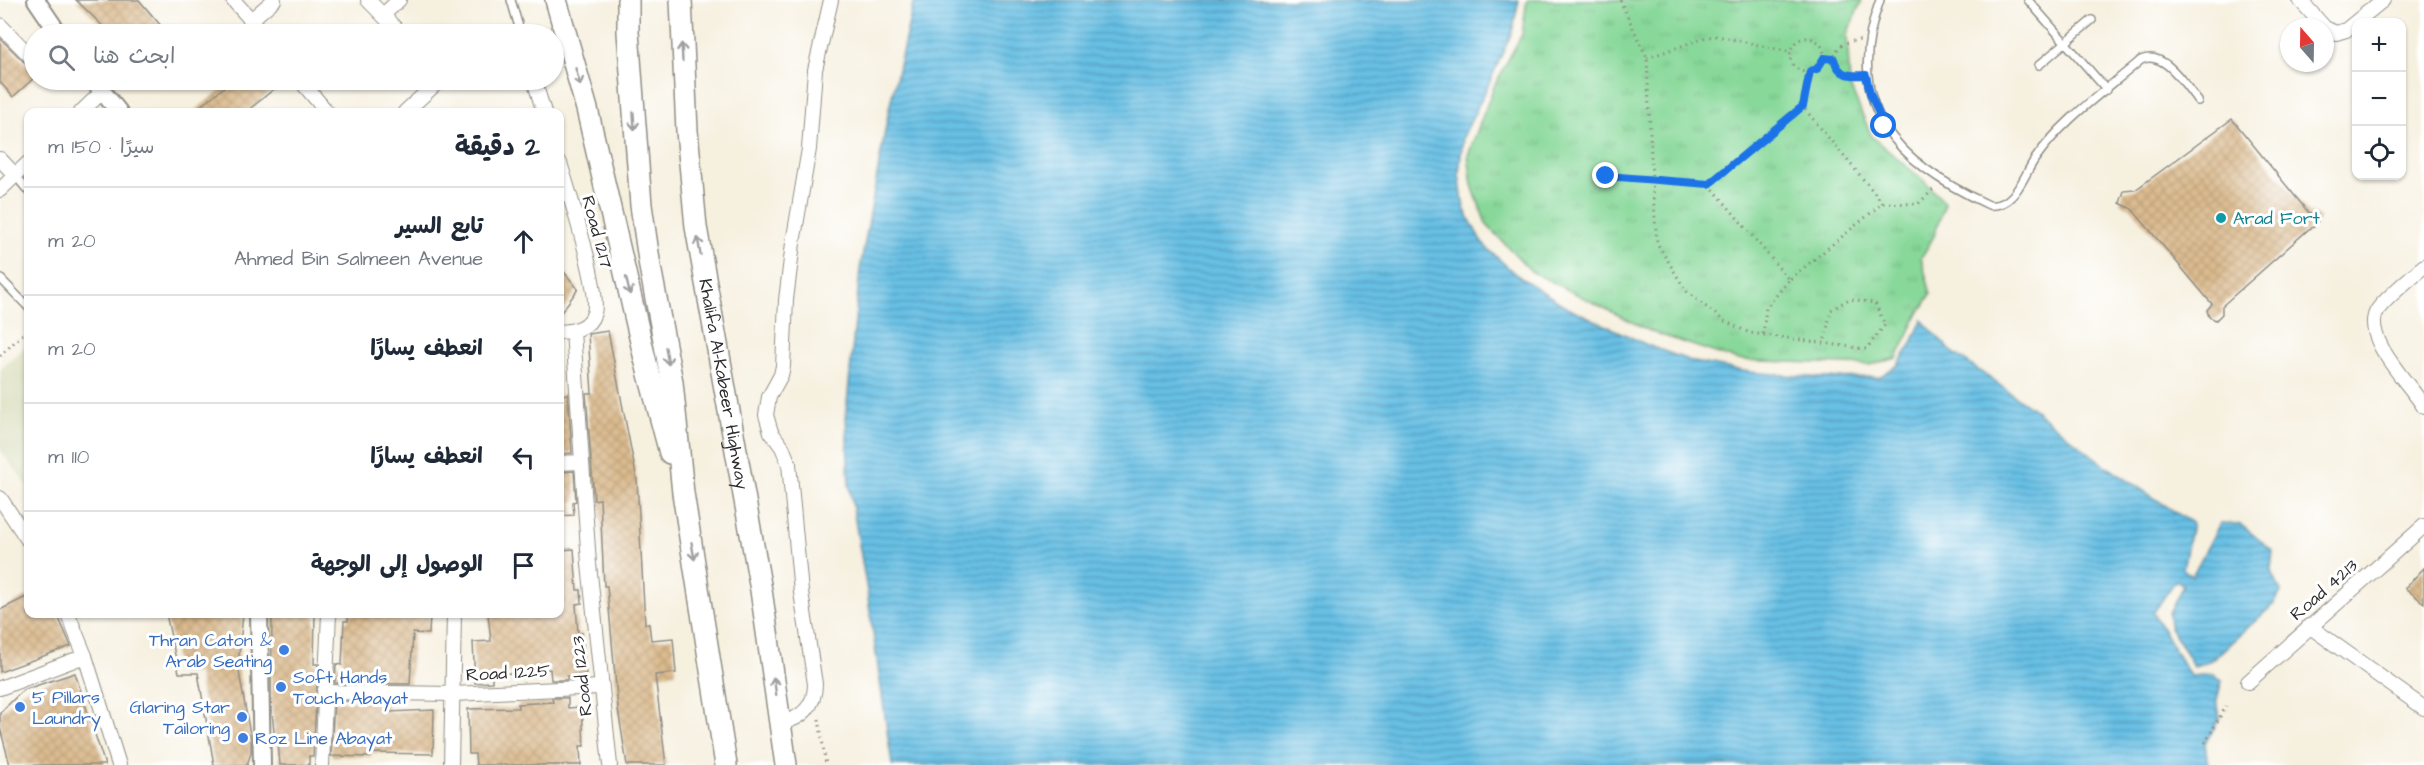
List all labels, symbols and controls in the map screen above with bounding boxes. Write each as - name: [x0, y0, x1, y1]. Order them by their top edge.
- north arrow: [2280, 18, 2334, 72]
- map controls: [2352, 18, 2406, 180]
- button: +: [2352, 18, 2406, 72]
- search box: [24, 24, 564, 90]
- icon: search: [45, 41, 78, 74]
- text: ابحث هنا: [93, 41, 175, 72]
- one-way arrow: [677, 42, 688, 62]
- one-way arrow: [572, 67, 584, 86]
- button: −: [2352, 72, 2406, 126]
- one-way arrow: [628, 111, 639, 131]
- route start: [1870, 112, 1896, 138]
- button: locate: [2352, 126, 2406, 180]
- text: 2 دقيقة: [455, 129, 540, 165]
- text: سيرًا · 150 m: [48, 133, 155, 161]
- route end: [1592, 162, 1618, 188]
- street label: Road 1217: [575, 193, 619, 271]
- place label: Arad Fort: [2233, 206, 2321, 231]
- text: تابع السير: [396, 211, 483, 242]
- marker: Arad Fort: [2214, 211, 2228, 225]
- icon: ahead: [507, 225, 540, 258]
- text: 20 m: [48, 227, 96, 255]
- one-way arrow: [694, 236, 705, 256]
- text: Ahmed Bin Salmeen Avenue: [234, 245, 483, 273]
- street label: Khalifa Al-Kabeer Highway: [693, 276, 755, 492]
- one-way arrow: [623, 277, 635, 296]
- text: انعطف يسارًا: [370, 333, 483, 364]
- icon: left: [507, 333, 540, 366]
- text: 20 m: [48, 335, 96, 363]
- one-way arrow: [662, 345, 673, 365]
- text: انعطف يسارًا: [370, 441, 483, 472]
- icon: left: [507, 441, 540, 474]
- text: 110 m: [48, 443, 89, 471]
- one-way arrow: [688, 540, 699, 560]
- text: الوصول إلى الوجهة: [311, 549, 483, 580]
- icon: arrive: [507, 549, 540, 582]
- street label: Road 4213: [2285, 553, 2363, 627]
- place label: Thran Caton & Arab Seating: [149, 628, 272, 675]
- street label: Road 1223: [565, 635, 599, 717]
- marker: Thran Caton & Arab Seating: [277, 643, 291, 657]
- street label: Road 1225: [465, 658, 551, 688]
- place label: Soft Hands Touch Abayat: [293, 665, 409, 712]
- one-way arrow: [770, 677, 781, 697]
- marker: Soft Hands Touch Abayat: [274, 680, 288, 694]
- place label: 5 Pillars Laundry: [32, 685, 101, 732]
- place label: Glaring Star Tailoring: [129, 695, 230, 742]
- marker: 5 Pillars Laundry: [13, 700, 27, 714]
- marker: Glaring Star Tailoring: [235, 710, 249, 724]
- place label: Roz Line Abayat: [255, 726, 393, 752]
- marker: Roz Line Abayat: [236, 731, 250, 745]

